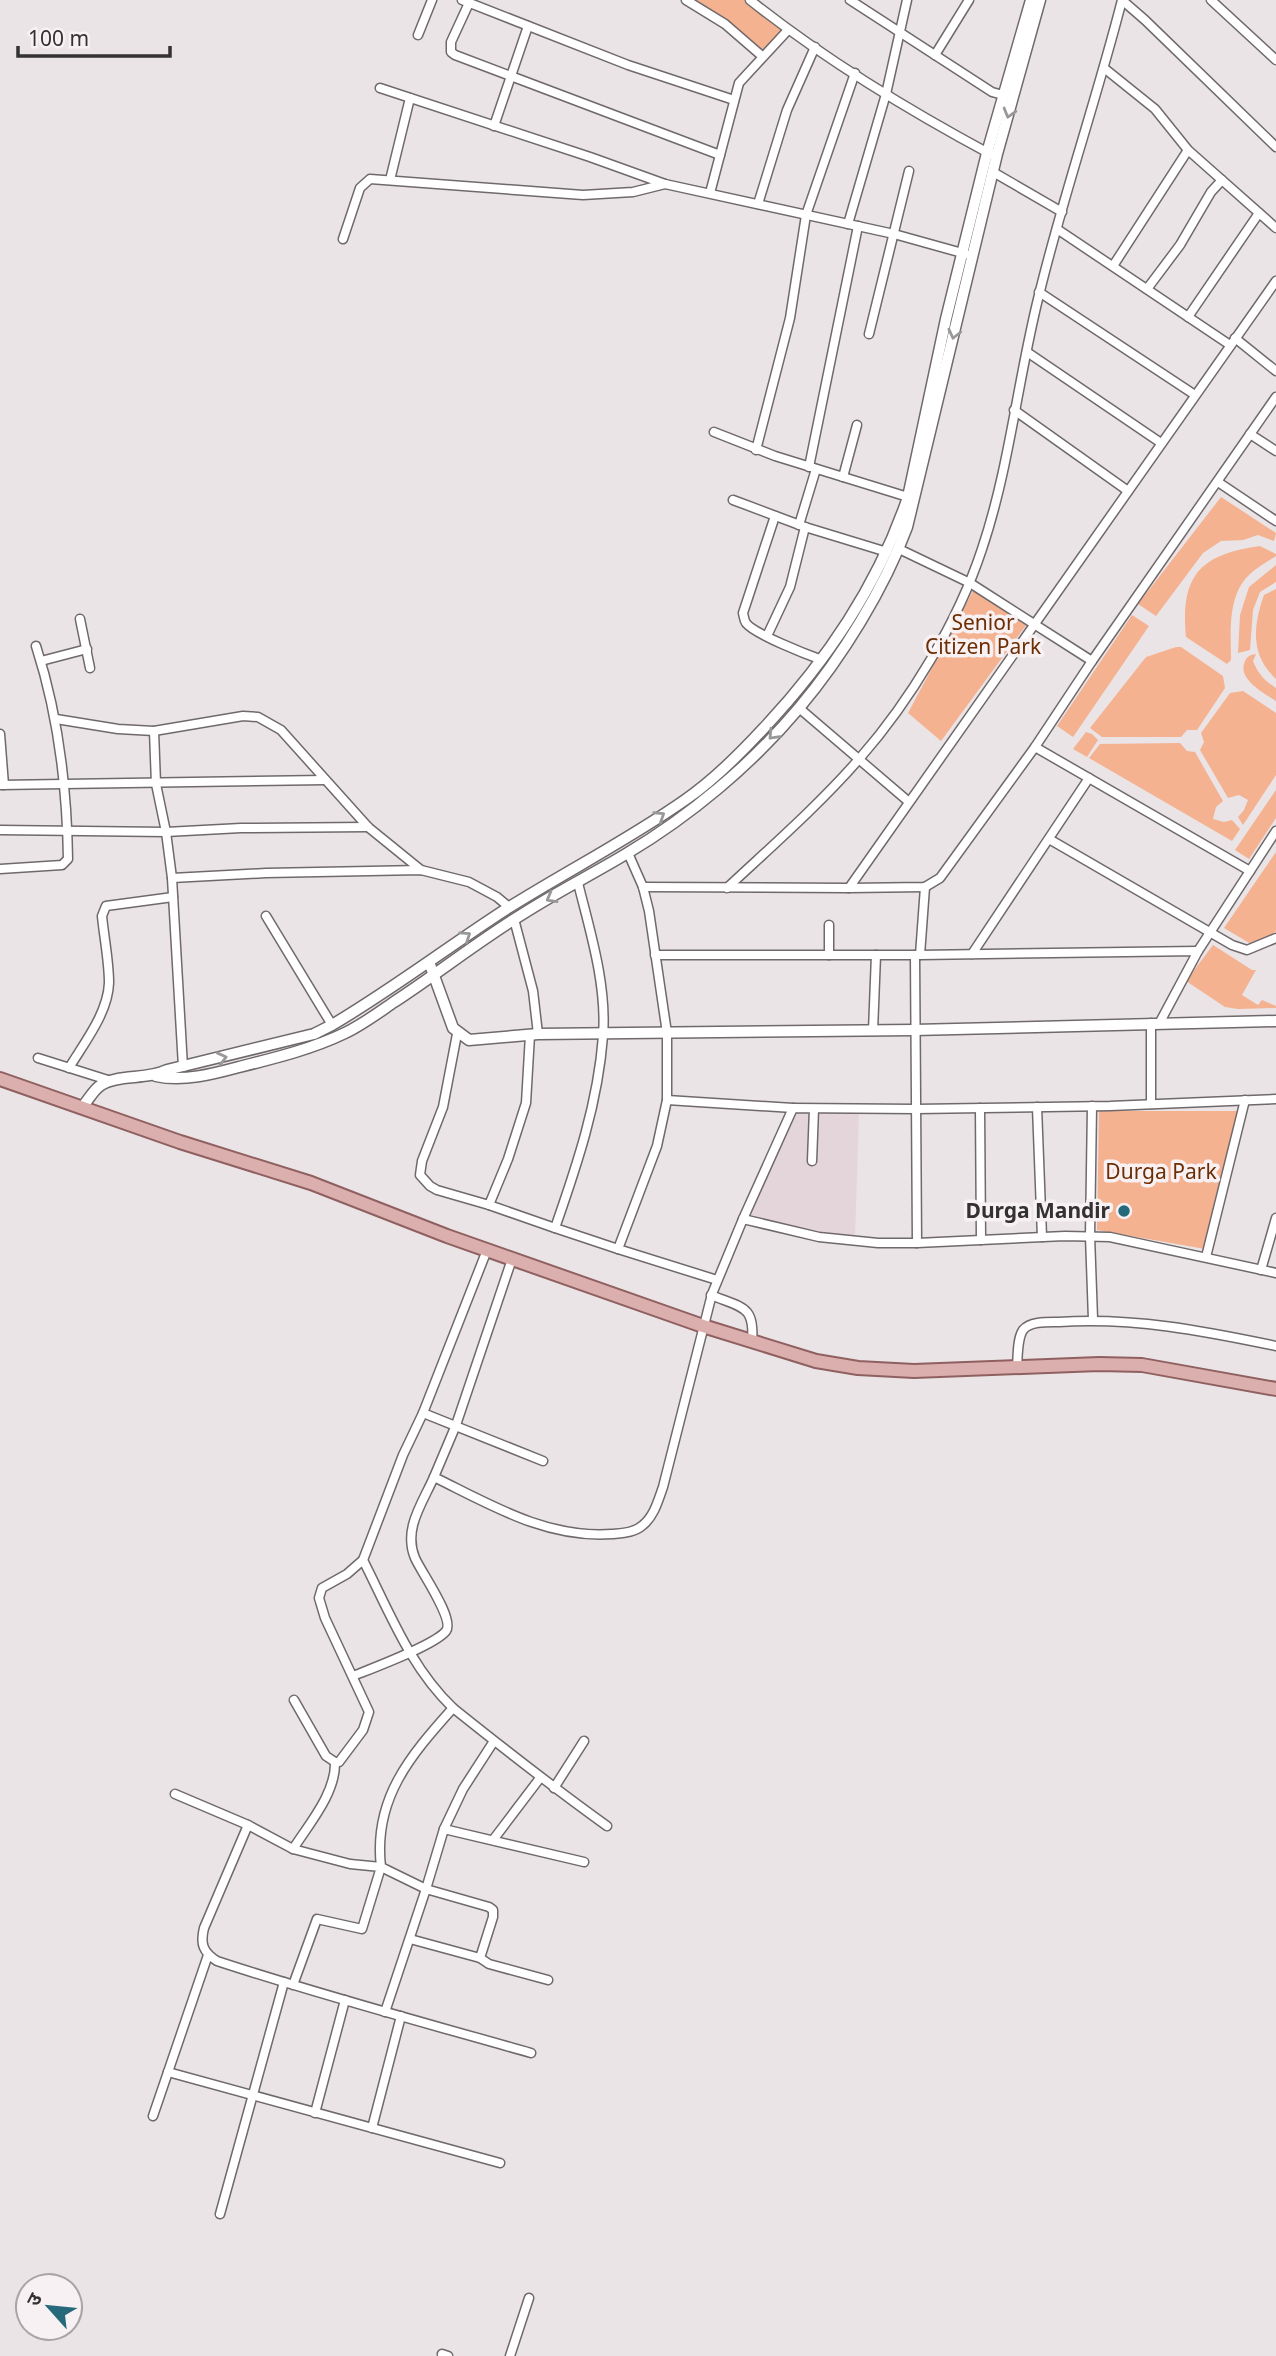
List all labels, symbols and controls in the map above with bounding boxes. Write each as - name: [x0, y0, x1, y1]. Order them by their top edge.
- scale bar: [18, 14, 170, 58]
- text: 100 m: [28, 24, 89, 52]
- one-way arrow: [1002, 107, 1017, 119]
- one-way arrow: [947, 328, 962, 340]
- park label: Senior Citizen Park: [925, 608, 1042, 660]
- one-way arrow: [768, 727, 781, 740]
- one-way arrow: [652, 812, 665, 825]
- one-way arrow: [546, 890, 558, 903]
- one-way arrow: [459, 931, 472, 944]
- one-way arrow: [216, 1052, 228, 1066]
- park label: Durga Park: [1105, 1157, 1217, 1185]
- place label: Durga Mandir: [966, 1196, 1111, 1224]
- marker: Durga Mandir: [1116, 1203, 1132, 1219]
- north arrow: [14, 2272, 84, 2342]
- text: उ: [20, 2288, 48, 2310]

